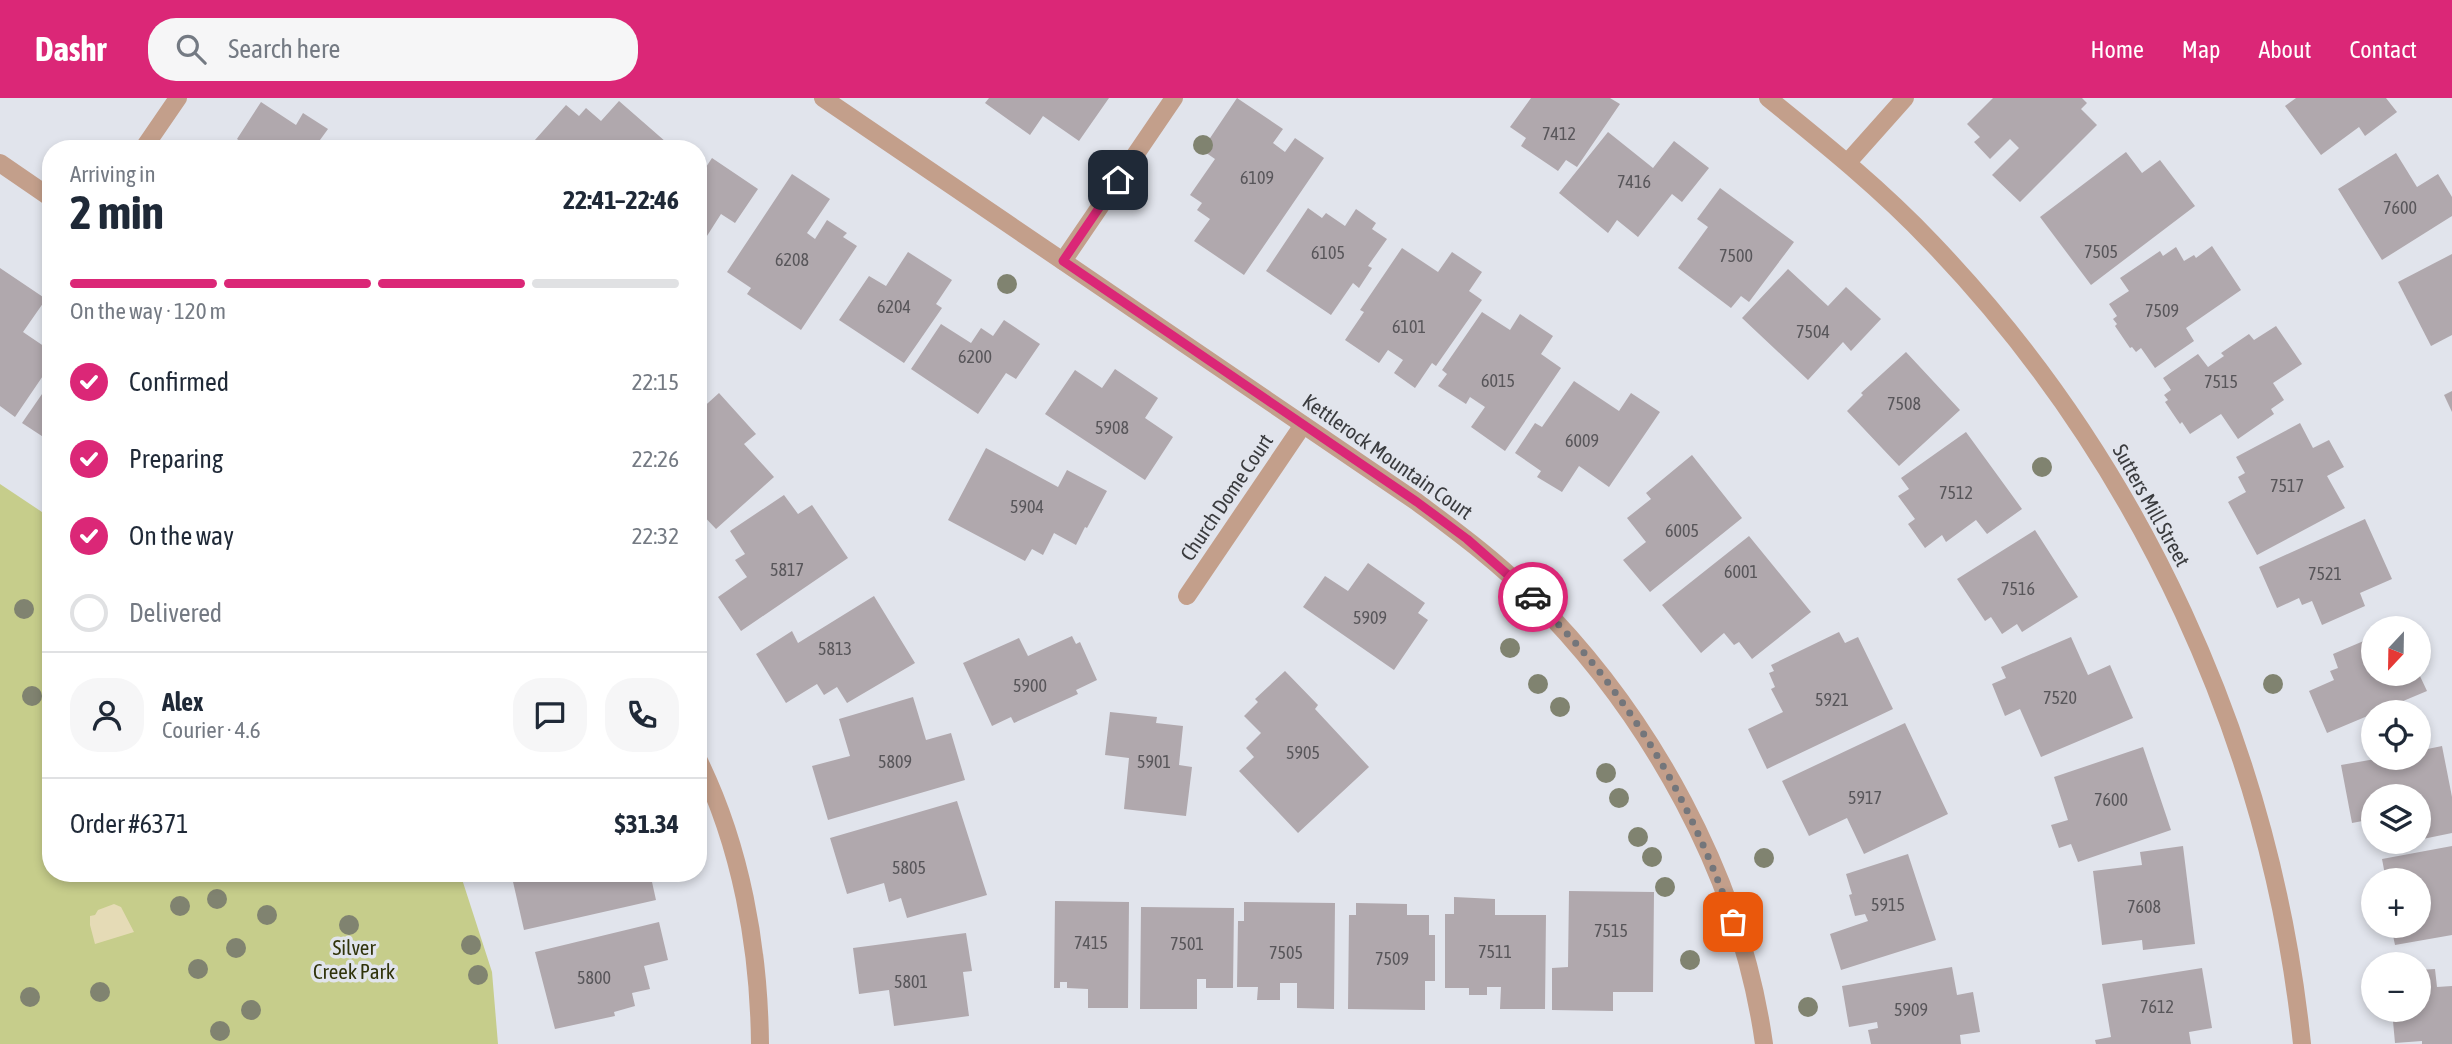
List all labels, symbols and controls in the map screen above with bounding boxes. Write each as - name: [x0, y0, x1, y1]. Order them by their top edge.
- search box: [148, 18, 638, 81]
- text: Dashr: [35, 30, 106, 68]
- icon: search: [172, 30, 210, 68]
- text: Search here: [228, 34, 340, 64]
- text: Home: [2090, 36, 2144, 63]
- text: Map: [2182, 36, 2220, 63]
- text: About: [2258, 36, 2311, 63]
- text: Contact: [2349, 36, 2417, 63]
- house number: 7412: [1542, 123, 1576, 144]
- pin: [1088, 150, 1148, 210]
- text: Arriving in: [70, 161, 156, 187]
- icon: home: [1099, 161, 1137, 199]
- house number: 6109: [1240, 167, 1274, 188]
- house number: 7416: [1617, 171, 1651, 192]
- text: 22:41–22:46: [563, 185, 679, 215]
- text: 2 min: [70, 186, 164, 239]
- house number: 7600: [2383, 197, 2417, 218]
- house number: 7505: [2084, 241, 2118, 262]
- house number: 6105: [1311, 242, 1345, 263]
- house number: 7500: [1719, 245, 1753, 266]
- house number: 6208: [775, 249, 809, 270]
- house number: 6204: [877, 296, 911, 317]
- text: On the way · 120 m: [70, 298, 226, 324]
- house number: 7509: [2145, 300, 2179, 321]
- house number: 6101: [1392, 316, 1426, 337]
- house number: 7504: [1796, 321, 1830, 342]
- house number: 6200: [958, 346, 992, 367]
- icon: check: [70, 363, 108, 401]
- text: Confirmed: [129, 367, 229, 397]
- text: 22:15: [632, 369, 679, 395]
- house number: 6015: [1481, 370, 1515, 391]
- house number: 7515: [2204, 371, 2238, 392]
- street label: Kettlerock Mountain Court: [1298, 388, 1478, 524]
- house number: 7508: [1887, 393, 1921, 414]
- house number: 5908: [1095, 417, 1129, 438]
- street label: Church Dome Court: [1175, 429, 1277, 565]
- house number: 6009: [1565, 430, 1599, 451]
- icon: check: [70, 440, 108, 478]
- street label: Sutters Mill Street: [2109, 440, 2195, 570]
- text: Preparing: [129, 444, 223, 474]
- text: 22:26: [632, 446, 679, 472]
- house number: 7517: [2270, 475, 2304, 496]
- house number: 7512: [1939, 482, 1973, 503]
- house number: 5904: [1010, 496, 1044, 517]
- icon: check: [70, 517, 108, 555]
- house number: 6005: [1665, 520, 1699, 541]
- text: On the way: [129, 521, 234, 551]
- text: 22:32: [632, 523, 679, 549]
- house number: 5817: [770, 559, 804, 580]
- house number: 6001: [1724, 561, 1758, 582]
- courier: [1498, 562, 1568, 632]
- house number: 7521: [2308, 563, 2342, 584]
- icon: car: [1514, 578, 1552, 616]
- house number: 7516: [2001, 578, 2035, 599]
- text: Delivered: [129, 598, 222, 628]
- house number: 5909: [1353, 607, 1387, 628]
- north arrow: [2361, 616, 2431, 686]
- map controls: [2361, 616, 2431, 1022]
- house number: 5813: [818, 638, 852, 659]
- house number: 5900: [1013, 675, 1047, 696]
- button: person: [70, 678, 144, 752]
- button: chat: [513, 678, 587, 752]
- button: phone: [605, 678, 679, 752]
- text: Alex: [162, 687, 203, 717]
- house number: 7520: [2043, 687, 2077, 708]
- house number: 5921: [1815, 689, 1849, 710]
- button: locate: [2361, 700, 2431, 770]
- text: Courier · 4.6: [162, 717, 261, 743]
- house number: 5905: [1286, 742, 1320, 763]
- house number: 5809: [878, 751, 912, 772]
- house number: 5901: [1137, 751, 1171, 772]
- button: layers: [2361, 784, 2431, 854]
- house number: 5917: [1848, 787, 1882, 808]
- house number: 7600: [2094, 789, 2128, 810]
- text: Order #6371: [70, 809, 189, 839]
- text: $31.34: [615, 809, 679, 839]
- house number: 5805: [892, 857, 926, 878]
- button: +: [2361, 868, 2431, 938]
- pin: [1703, 892, 1763, 952]
- house number: 5915: [1871, 894, 1905, 915]
- house number: 7608: [2127, 896, 2161, 917]
- icon: bag: [1714, 903, 1752, 941]
- house number: 7515: [1594, 920, 1628, 941]
- house number: 7415: [1074, 932, 1108, 953]
- house number: 7501: [1170, 933, 1204, 954]
- park label: Silver Creek Park: [313, 935, 395, 983]
- house number: 7511: [1478, 941, 1512, 962]
- house number: 7505: [1269, 942, 1303, 963]
- house number: 7509: [1375, 948, 1409, 969]
- button: −: [2361, 952, 2431, 1022]
- house number: 5800: [577, 967, 611, 988]
- house number: 5801: [894, 971, 928, 992]
- house number: 7612: [2140, 996, 2174, 1017]
- house number: 5909: [1894, 999, 1928, 1020]

